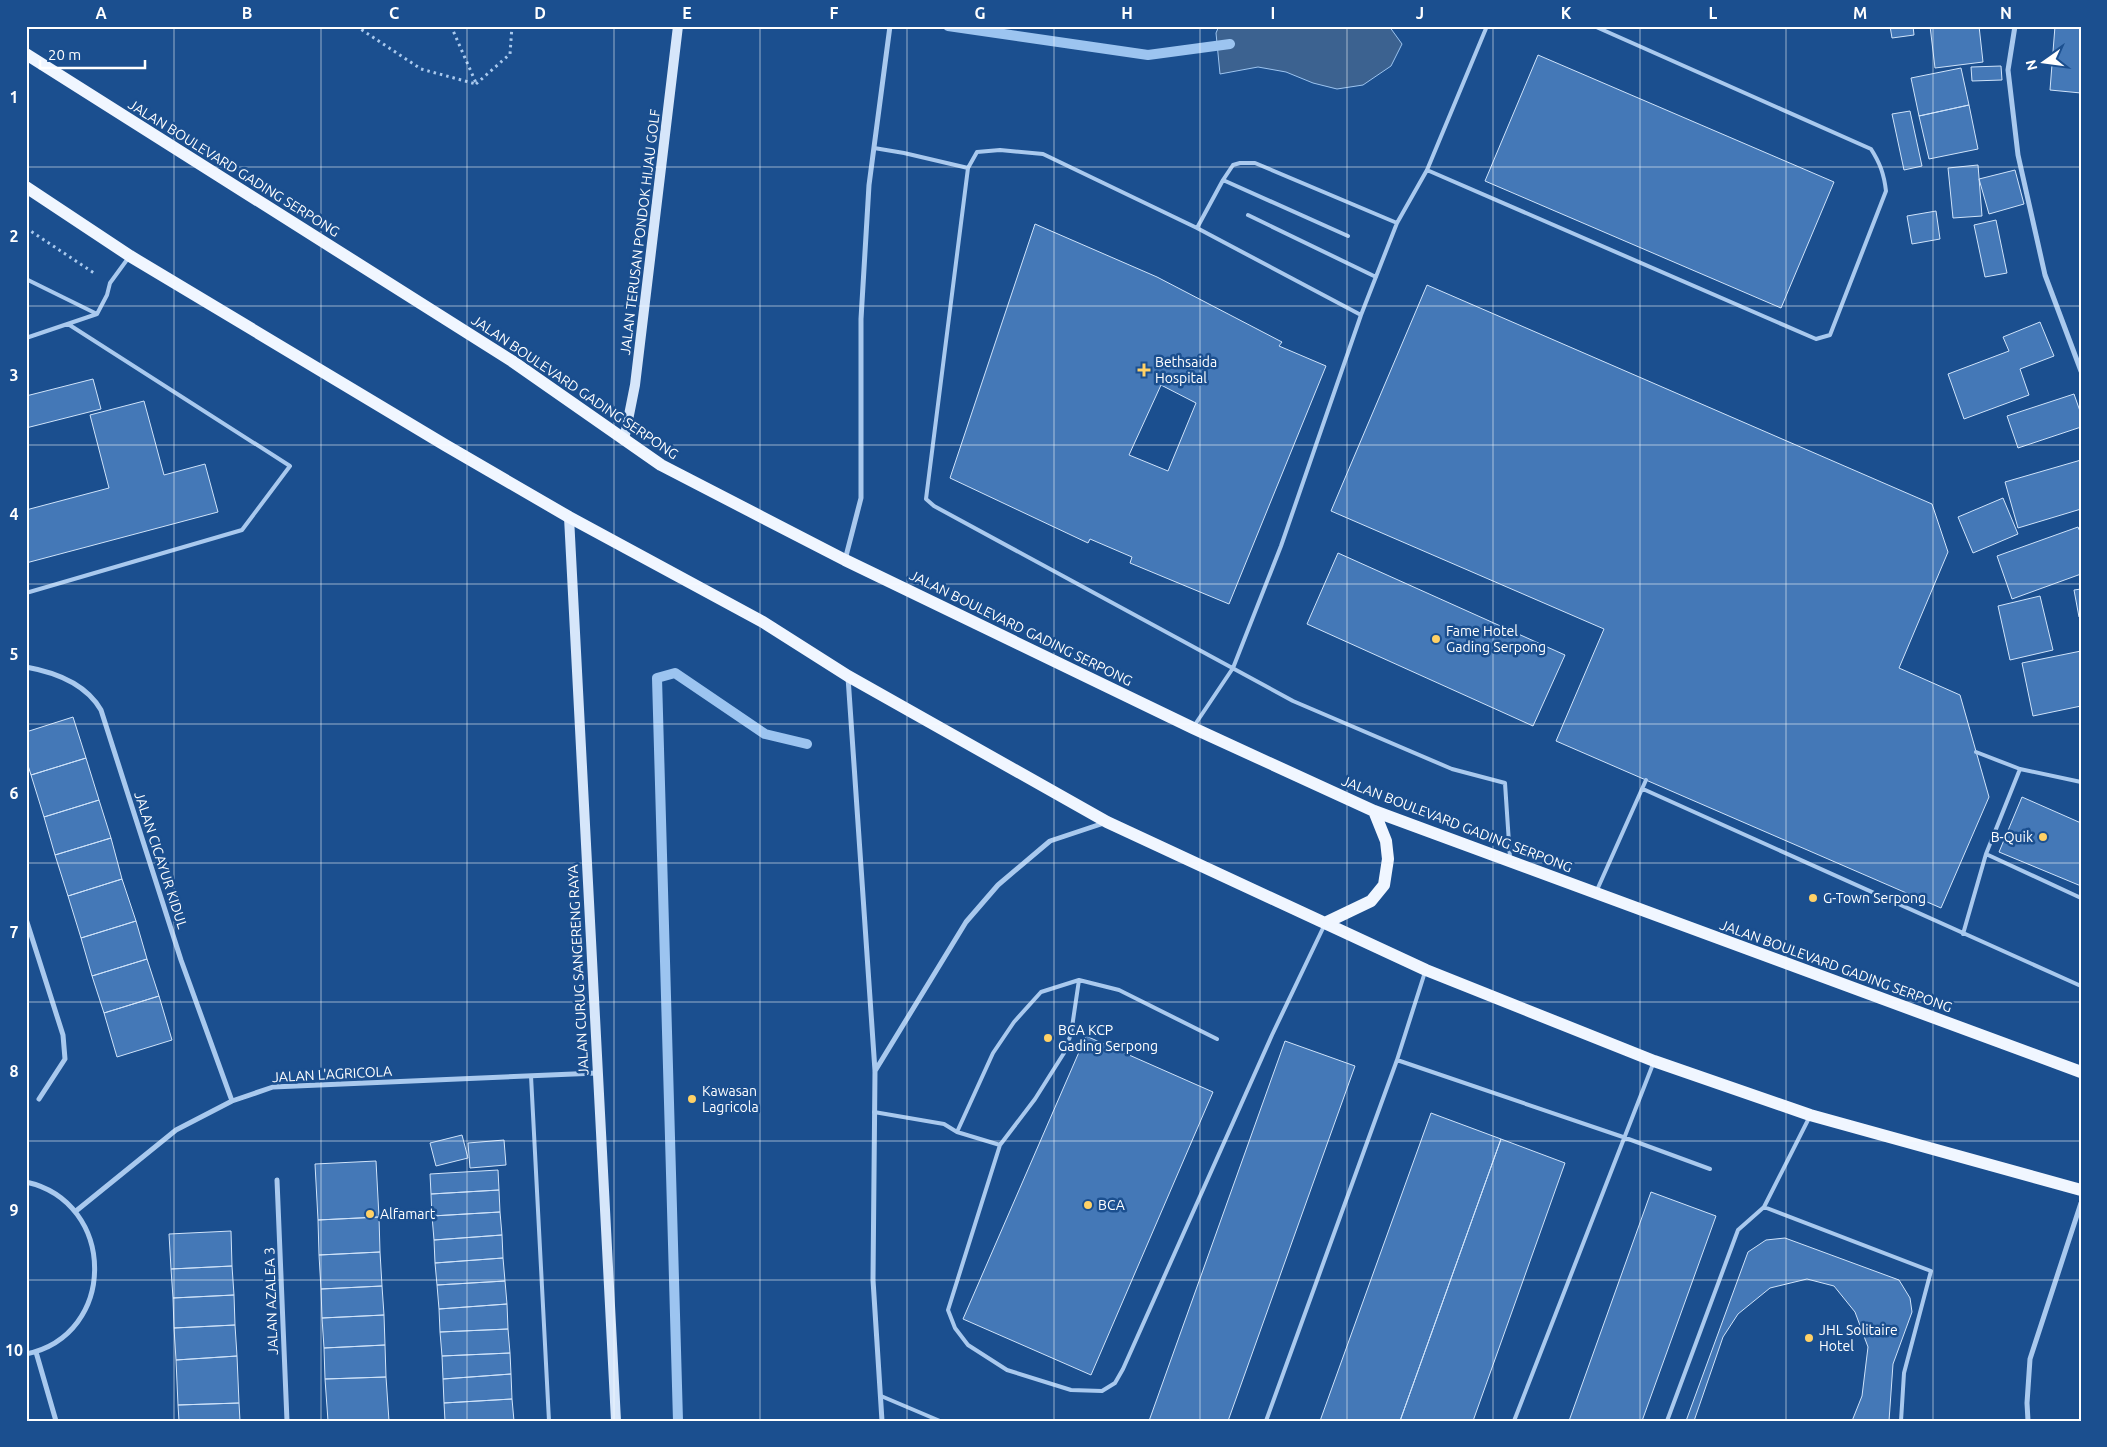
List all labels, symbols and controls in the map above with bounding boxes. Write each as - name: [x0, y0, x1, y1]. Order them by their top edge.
- text: A: [95, 4, 107, 22]
- text: B: [242, 4, 252, 22]
- text: C: [389, 4, 399, 22]
- text: D: [534, 4, 546, 22]
- text: E: [682, 4, 692, 22]
- text: F: [830, 4, 839, 22]
- text: G: [974, 4, 986, 22]
- text: H: [1121, 4, 1133, 22]
- text: I: [1271, 4, 1275, 22]
- text: J: [1416, 4, 1424, 22]
- text: K: [1561, 4, 1572, 22]
- text: L: [1709, 4, 1718, 22]
- text: M: [1853, 4, 1867, 22]
- text: N: [2000, 4, 2012, 22]
- scale bar: [40, 38, 145, 70]
- north arrow: [2020, 38, 2070, 88]
- text: 20 m: [48, 46, 81, 63]
- text: N: [2022, 58, 2040, 72]
- text: 1: [9, 88, 19, 106]
- street label: JALAN BOULEVARD GADING SERPONG: [125, 96, 343, 240]
- street label: JALAN TERUSAN PONDOK HIJAU GOLF: [617, 108, 663, 356]
- text: 2: [9, 227, 19, 245]
- street label: JALAN BOULEVARD GADING SERPONG: [469, 312, 681, 462]
- place label: Bethsaida Hospital: [1155, 354, 1217, 386]
- marker: Bethsaida Hospital: [1137, 363, 1151, 377]
- text: 3: [9, 366, 19, 384]
- text: 4: [9, 505, 19, 523]
- street label: JALAN BOULEVARD GADING SERPONG: [907, 567, 1135, 689]
- place label: Fame Hotel Gading Serpong: [1446, 623, 1546, 655]
- marker: Fame Hotel Gading Serpong: [1430, 633, 1442, 645]
- text: 5: [9, 645, 19, 663]
- street label: JALAN BOULEVARD GADING SERPONG: [1339, 772, 1575, 876]
- text: 6: [9, 784, 19, 802]
- street label: JALAN CICAYUR KIDUL: [131, 789, 191, 931]
- place label: B-Quik: [1991, 829, 2033, 845]
- marker: B-Quik: [2037, 831, 2049, 843]
- street label: JALAN CURUG SANGERENG RAYA: [564, 864, 592, 1076]
- place label: G-Town Serpong: [1823, 890, 1926, 906]
- marker: G-Town Serpong: [1807, 892, 1819, 904]
- street label: JALAN BOULEVARD GADING SERPONG: [1718, 916, 1954, 1016]
- text: 7: [9, 923, 19, 941]
- place label: BCA KCP Gading Serpong: [1058, 1022, 1158, 1054]
- marker: BCA KCP Gading Serpong: [1042, 1032, 1054, 1044]
- text: 8: [9, 1062, 19, 1080]
- street label: JALAN L'AGRICOLA: [272, 1063, 392, 1085]
- place label: Kawasan Lagricola: [702, 1083, 759, 1115]
- marker: Kawasan Lagricola: [686, 1093, 698, 1105]
- place label: BCA: [1098, 1197, 1125, 1213]
- marker: BCA: [1082, 1199, 1094, 1211]
- text: 9: [9, 1201, 19, 1219]
- place label: Alfamart: [380, 1206, 436, 1222]
- marker: Alfamart: [364, 1208, 376, 1220]
- street label: JALAN AZALEA 3: [261, 1247, 281, 1355]
- place label: JHL Solitaire Hotel: [1819, 1322, 1898, 1354]
- marker: JHL Solitaire Hotel: [1803, 1332, 1815, 1344]
- text: 10: [5, 1341, 23, 1359]

